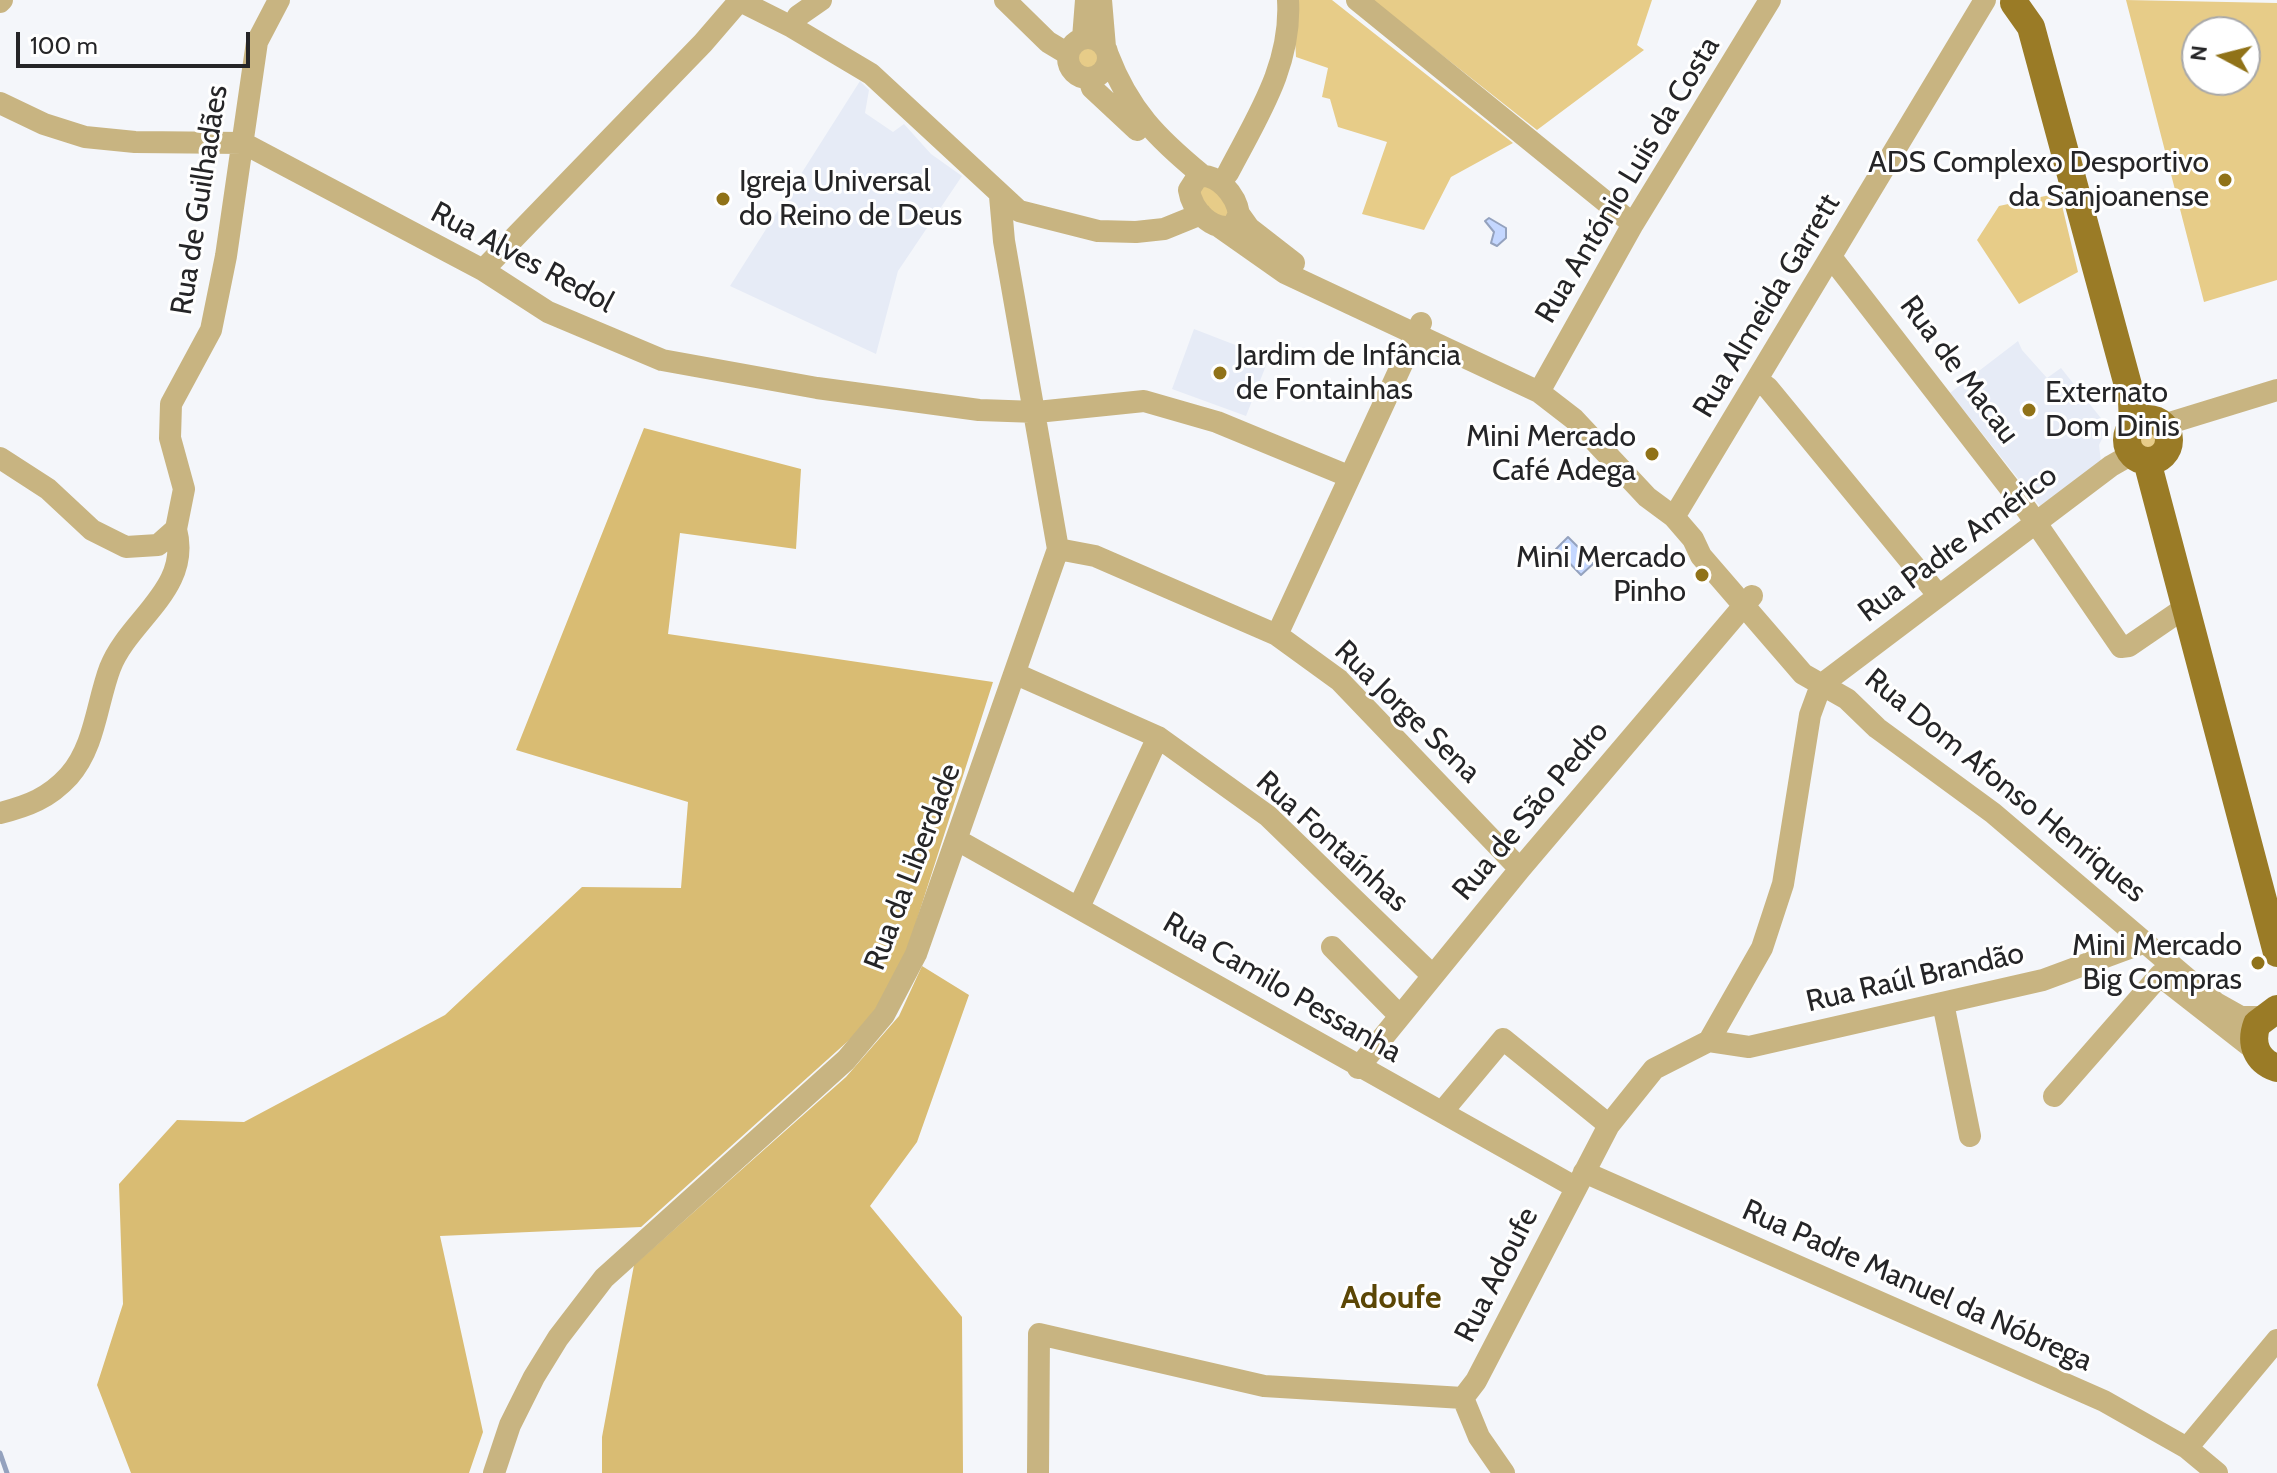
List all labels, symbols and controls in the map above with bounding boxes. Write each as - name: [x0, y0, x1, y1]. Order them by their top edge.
- scale bar: [20, 16, 254, 66]
- north arrow: [2181, 16, 2261, 96]
- street label: Rua António Luis da Costa: [1528, 30, 1728, 330]
- text: 100 m: [30, 31, 98, 60]
- text: N: [2184, 44, 2213, 63]
- street label: Rua de Guilhadães: [164, 83, 236, 317]
- place label: ADS Complexo Desportivo da Sanjoanense: [1868, 145, 2209, 216]
- place label: Igreja Universal do Reino de Deus: [739, 164, 962, 234]
- marker: ADS Complexo Desportivo da Sanjoanense: [2216, 171, 2234, 189]
- street label: Rua Almeida Garrett: [1686, 188, 1848, 424]
- marker: Igreja Universal do Reino de Deus: [714, 190, 732, 208]
- street label: Rua Alves Redol: [424, 195, 620, 321]
- street label: Rua de Macau: [1892, 289, 2026, 451]
- place label: Jardim de Infância de Fontainhas: [1236, 338, 1461, 408]
- marker: Jardim de Infância de Fontainhas: [1211, 364, 1229, 382]
- place label: Externato Dom Dinis: [2045, 375, 2180, 446]
- marker: Externato Dom Dinis: [2020, 401, 2038, 419]
- place label: Mini Mercado Café Adega: [1466, 419, 1636, 490]
- marker: Mini Mercado Café Adega: [1643, 445, 1661, 463]
- street label: Rua Padre Américo: [1852, 458, 2064, 630]
- place label: Mini Mercado Pinho: [1516, 540, 1686, 610]
- marker: Mini Mercado Pinho: [1693, 566, 1711, 584]
- street label: Rua Jorge Sena: [1327, 634, 1487, 790]
- street label: Rua Dom Afonso Henriques: [1857, 661, 2153, 911]
- street label: Rua de São Pedro: [1446, 714, 1616, 908]
- street label: Rua da Liberdade: [857, 759, 969, 975]
- street label: Rua Fontaínhas: [1248, 764, 1416, 920]
- street label: Rua Camilo Pessanha: [1156, 905, 1408, 1071]
- place label: Mini Mercado Big Compras: [2072, 928, 2242, 998]
- street label: Rua Raúl Brandão: [1803, 935, 2027, 1021]
- marker: Mini Mercado Big Compras: [2249, 954, 2267, 972]
- street label: Rua Padre Manuel da Nóbrega: [1736, 1192, 2098, 1380]
- street label: Rua Adoufe: [1448, 1202, 1546, 1348]
- district label: Adoufe: [1341, 1280, 1441, 1318]

